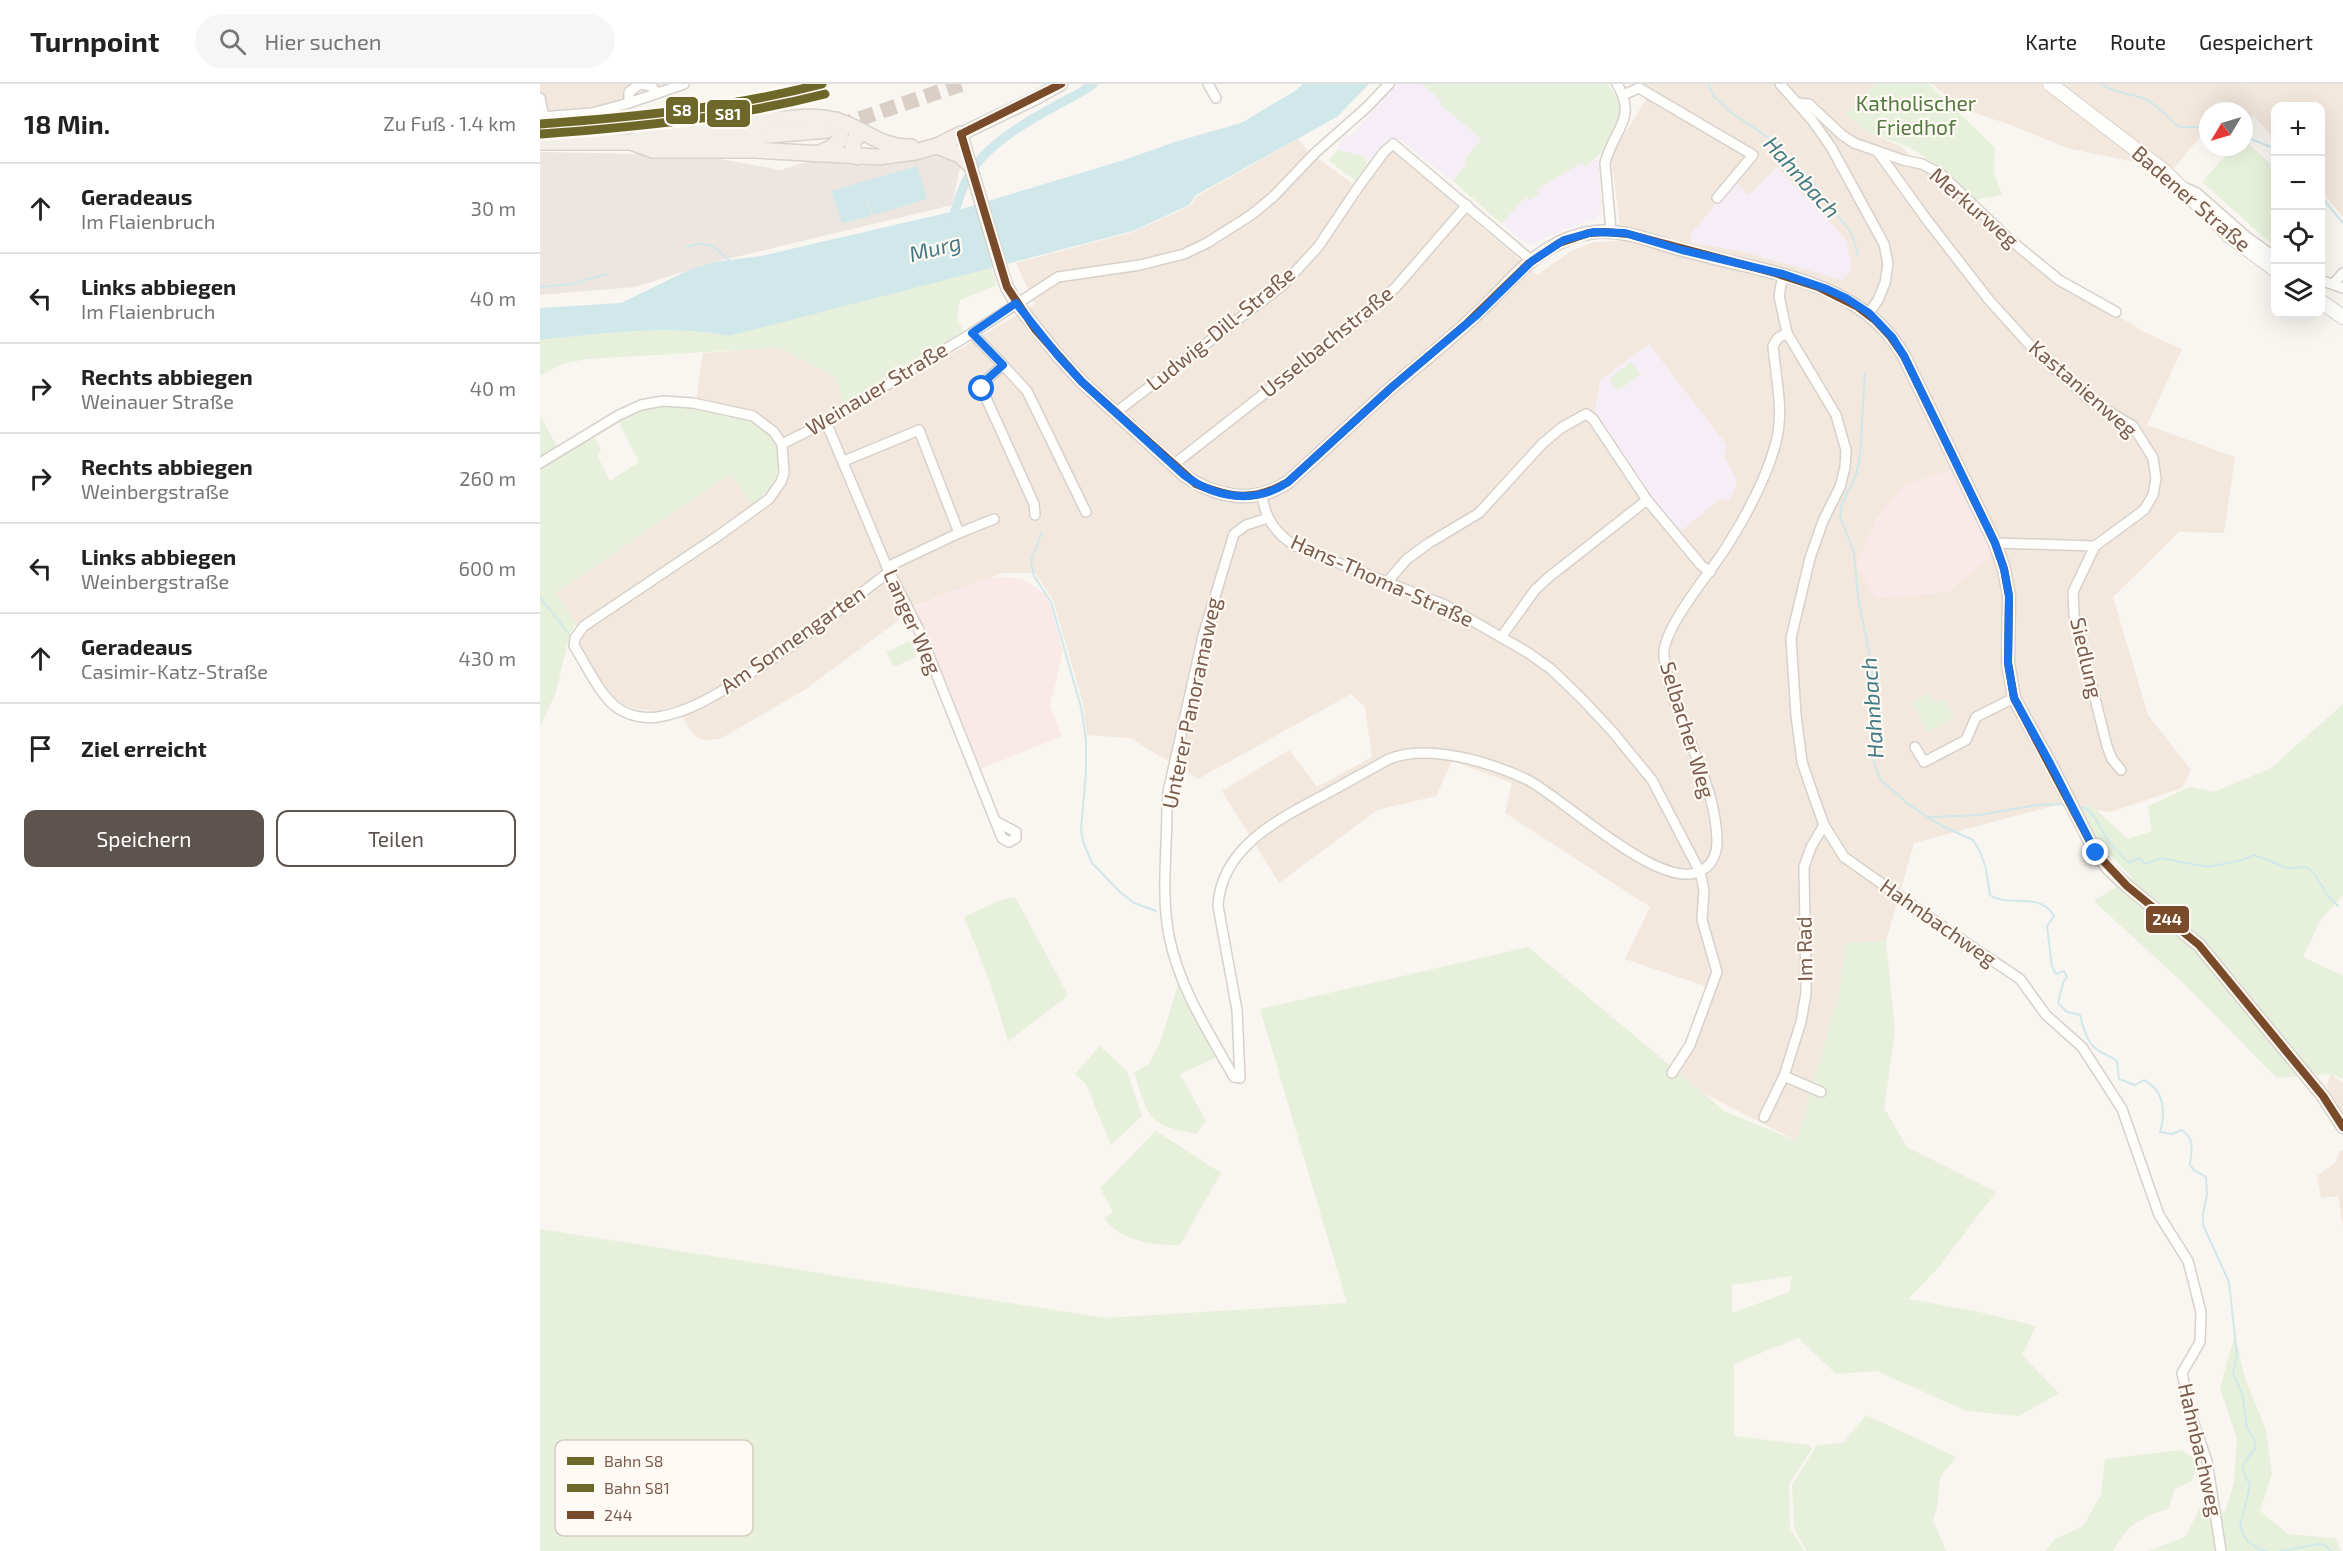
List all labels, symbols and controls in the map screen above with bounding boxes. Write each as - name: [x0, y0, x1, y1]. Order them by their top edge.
- search box: [195, 14, 615, 68]
- text: Turnpoint: [30, 24, 159, 58]
- icon: search: [216, 25, 249, 58]
- text: Hier suchen: [264, 28, 381, 54]
- text: Karte: [2025, 29, 2077, 54]
- text: Route: [2110, 29, 2166, 54]
- text: Gespeichert: [2199, 29, 2313, 54]
- park label: Katholischer Friedhof: [1856, 90, 1977, 139]
- line badge: S8: [665, 96, 699, 125]
- line badge: S81: [706, 99, 751, 128]
- text: S8: [672, 100, 692, 119]
- north arrow: [2199, 102, 2253, 156]
- map controls: [2271, 102, 2325, 318]
- button: +: [2271, 102, 2325, 156]
- text: S81: [715, 104, 741, 123]
- text: 18 Min.: [24, 108, 110, 139]
- text: Zu Fuß · 1.4 km: [383, 111, 516, 135]
- water label: Hahnbach: [1759, 130, 1846, 223]
- street label: Badener Straße: [2128, 140, 2256, 256]
- button: −: [2271, 156, 2325, 210]
- street label: Merkurweg: [1925, 162, 2025, 252]
- text: Geradeaus: [81, 183, 192, 209]
- icon: ahead: [24, 192, 57, 225]
- text: 30 m: [471, 196, 516, 220]
- text: Im Flaienbruch: [81, 209, 215, 233]
- button: locate: [2271, 210, 2325, 264]
- water label: Murg: [906, 228, 964, 266]
- street label: Ludwig-Dill-Straße: [1141, 260, 1299, 395]
- button: layers: [2271, 264, 2325, 318]
- text: Links abbiegen: [81, 273, 236, 299]
- street label: Usselbachstraße: [1255, 280, 1397, 402]
- icon: left: [24, 282, 57, 315]
- text: 40 m: [470, 286, 516, 310]
- text: Im Flaienbruch: [81, 299, 215, 323]
- street label: Kastanienweg: [2025, 334, 2143, 442]
- street label: Weinauer Straße: [801, 336, 952, 440]
- text: Rechts abbiegen: [81, 363, 253, 389]
- icon: right: [24, 372, 57, 405]
- route start: [968, 375, 994, 401]
- text: 40 m: [470, 376, 516, 400]
- text: Weinauer Straße: [81, 389, 234, 413]
- text: Rechts abbiegen: [81, 453, 253, 479]
- icon: right: [24, 462, 57, 495]
- text: 260 m: [459, 466, 516, 490]
- text: Weinbergstraße: [81, 479, 229, 503]
- street label: Hans-Thoma-Straße: [1287, 528, 1478, 631]
- text: Links abbiegen: [81, 543, 236, 569]
- icon: left: [24, 552, 57, 585]
- text: 600 m: [458, 556, 516, 580]
- street label: Langer Weg: [879, 565, 948, 678]
- text: Weinbergstraße: [81, 569, 229, 593]
- street label: Am Sonnengarten: [715, 580, 869, 698]
- street label: Unterer Panoramaweg: [1156, 594, 1225, 811]
- street label: Siedlung: [2066, 615, 2109, 701]
- text: Geradeaus: [81, 633, 192, 659]
- icon: ahead: [24, 642, 57, 675]
- text: 430 m: [459, 646, 516, 670]
- water label: Hahnbach: [1855, 657, 1888, 759]
- street label: Selbacher Weg: [1656, 658, 1721, 801]
- text: Casimir-Katz-Straße: [81, 659, 268, 683]
- icon: arrive: [24, 732, 57, 765]
- text: Ziel erreicht: [81, 735, 207, 761]
- button: Speichern: [24, 810, 264, 867]
- button: Teilen: [276, 810, 516, 867]
- route end: [2082, 839, 2108, 865]
- street label: Hahnbachweg: [1876, 872, 2002, 971]
- line badge: 244: [2145, 905, 2190, 934]
- text: 244: [2152, 909, 2182, 928]
- street label: Im Rad: [1790, 916, 1817, 982]
- street label: Hahnbachweg: [2174, 1381, 2229, 1519]
- legend: [555, 1440, 753, 1536]
- text: Bahn S8: [604, 1451, 664, 1470]
- text: Bahn S81: [604, 1478, 670, 1497]
- text: 244: [604, 1505, 633, 1524]

